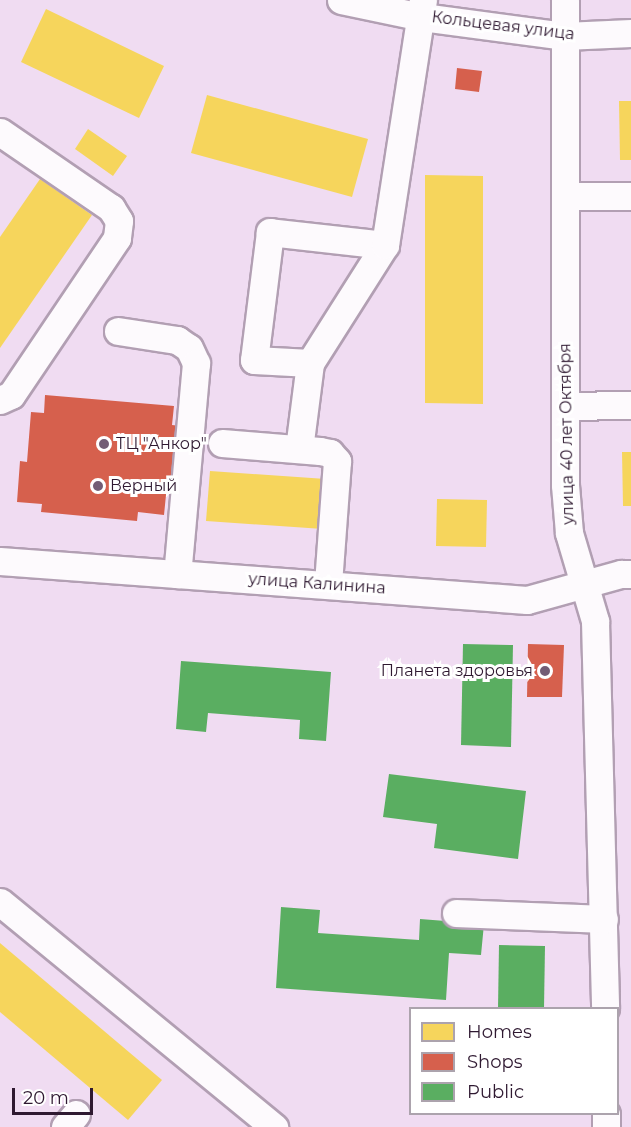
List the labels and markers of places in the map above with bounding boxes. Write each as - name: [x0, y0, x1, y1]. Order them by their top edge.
- place label: ТЦ "Анкор": [116, 434, 207, 454]
- marker: ТЦ "Анкор": [97, 437, 111, 451]
- place label: Верный: [110, 476, 177, 496]
- marker: Верный: [91, 479, 105, 493]
- place label: Планета здоровья: [381, 661, 533, 681]
- marker: Планета здоровья: [538, 664, 552, 678]

